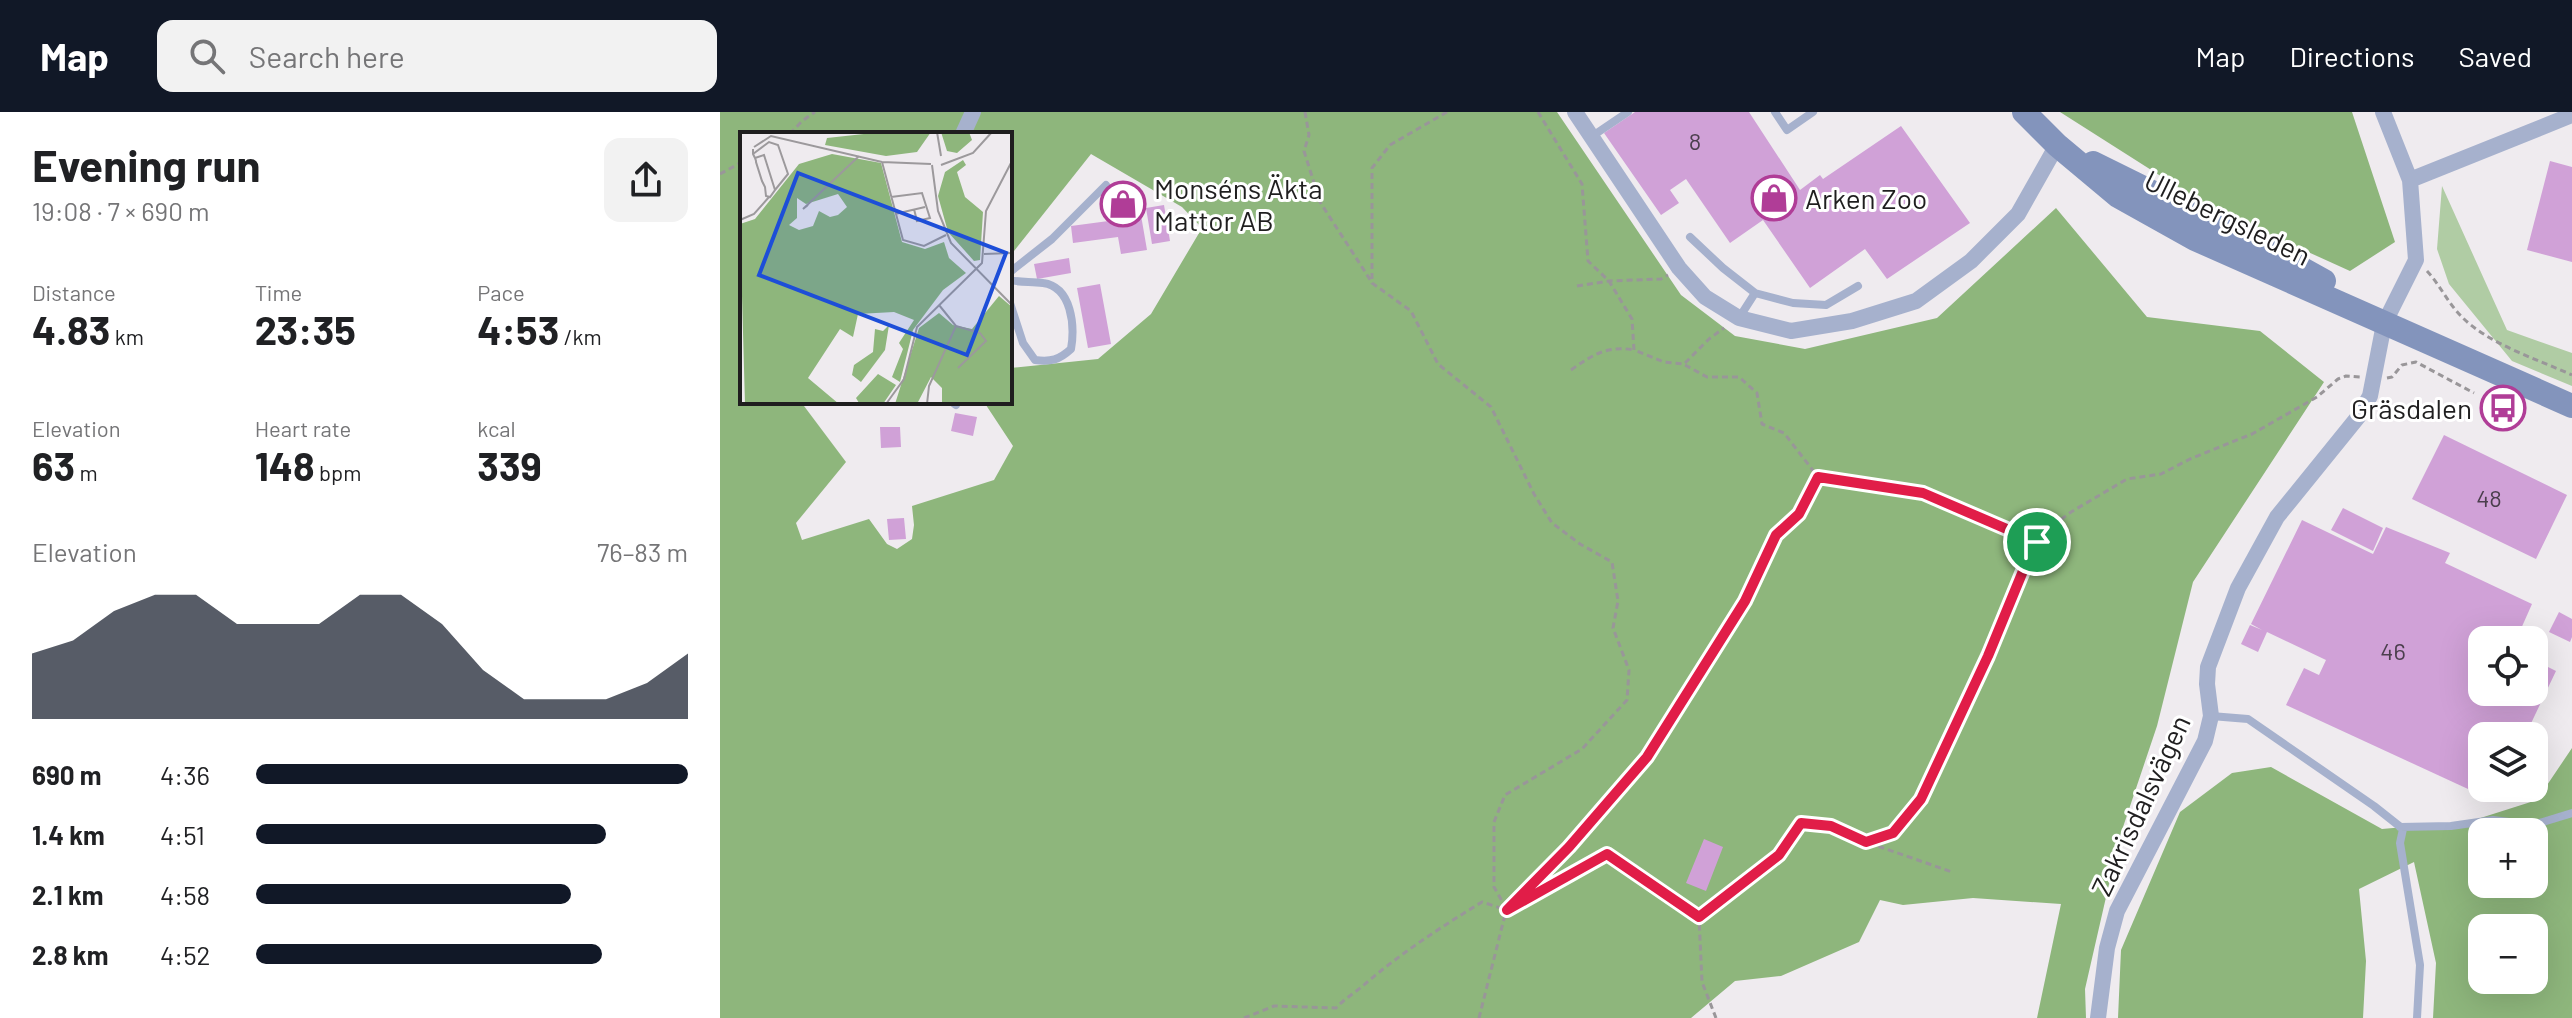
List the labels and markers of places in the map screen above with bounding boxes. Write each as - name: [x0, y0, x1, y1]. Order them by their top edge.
- place label: Monséns Äkta Mattor AB: [1154, 171, 1322, 237]
- shop icon: Arken Zoo: [1750, 174, 1798, 222]
- shop icon: Monséns Äkta Mattor AB: [1099, 180, 1147, 228]
- place label: Arken Zoo: [1805, 181, 1927, 215]
- bus stop icon: Gräsdalen: [2479, 384, 2527, 432]
- place label: Gräsdalen: [2351, 391, 2472, 425]
- pin: [2003, 508, 2071, 576]

